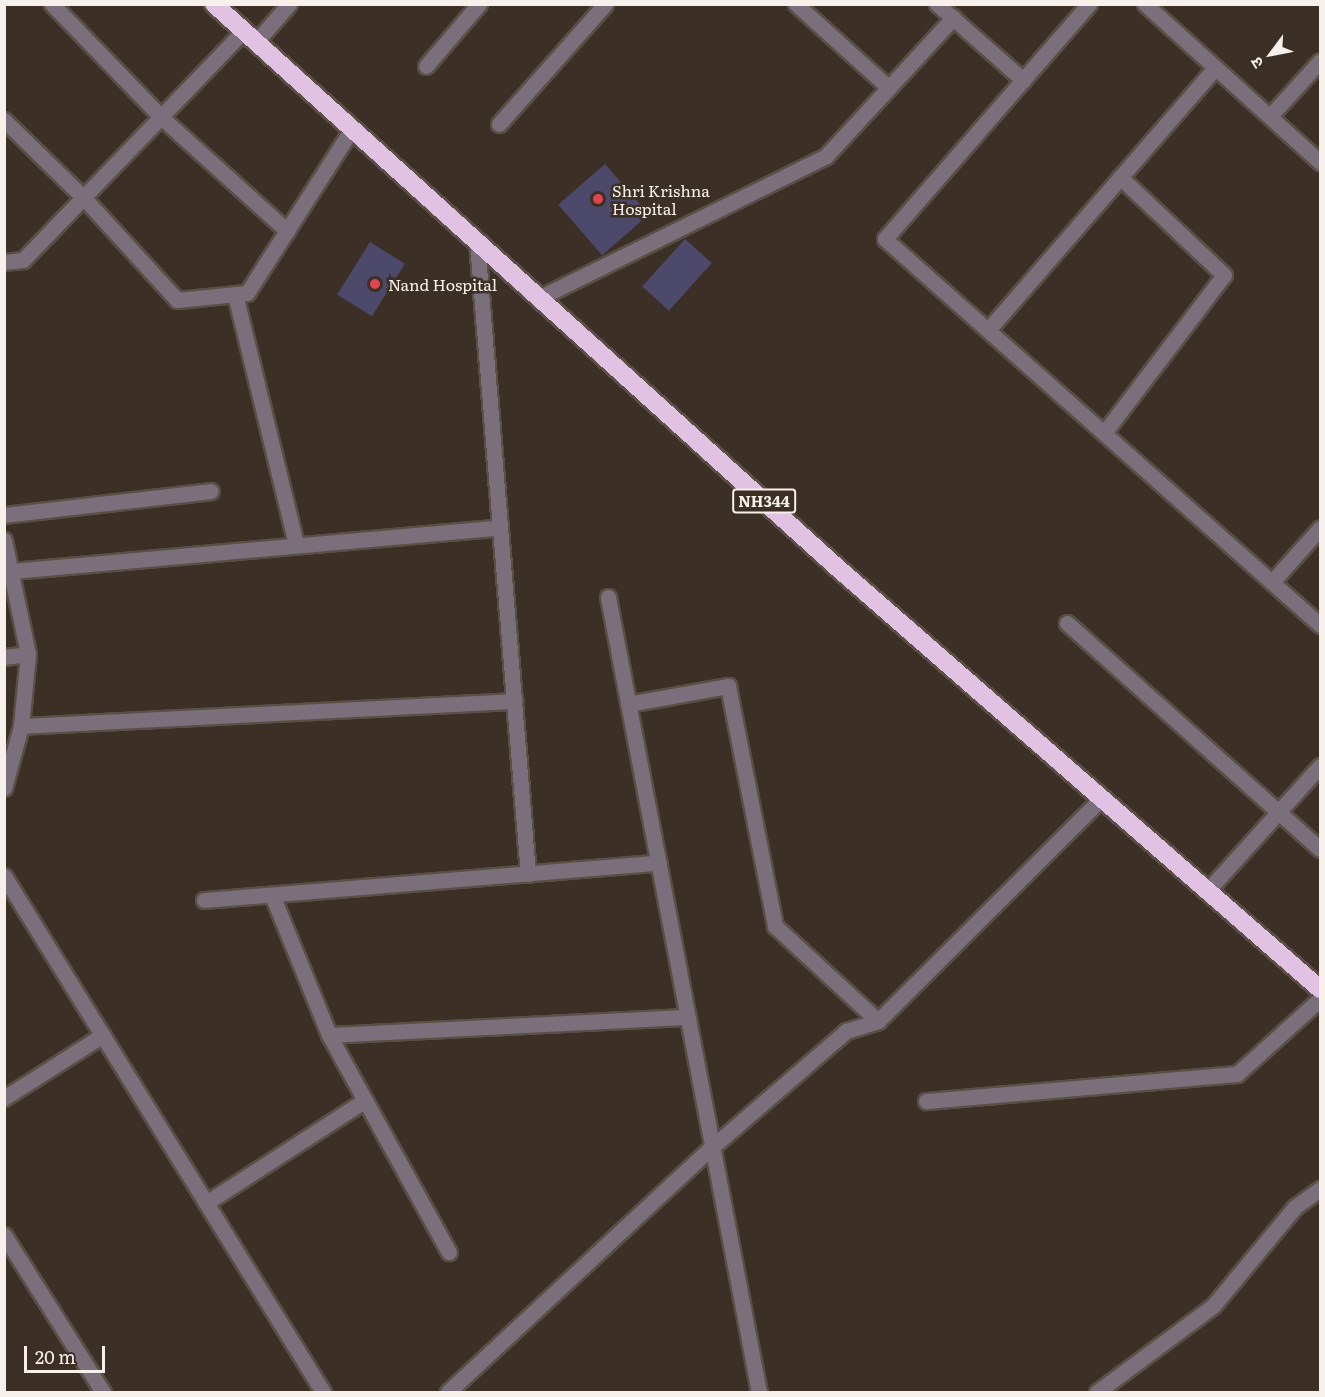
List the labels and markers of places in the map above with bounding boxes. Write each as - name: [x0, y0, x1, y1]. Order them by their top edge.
- place label: Shri Krishna Hospital: [612, 180, 710, 218]
- marker: Shri Krishna Hospital: [589, 190, 607, 208]
- place label: Nand Hospital: [388, 274, 497, 294]
- marker: Nand Hospital: [366, 275, 384, 293]

